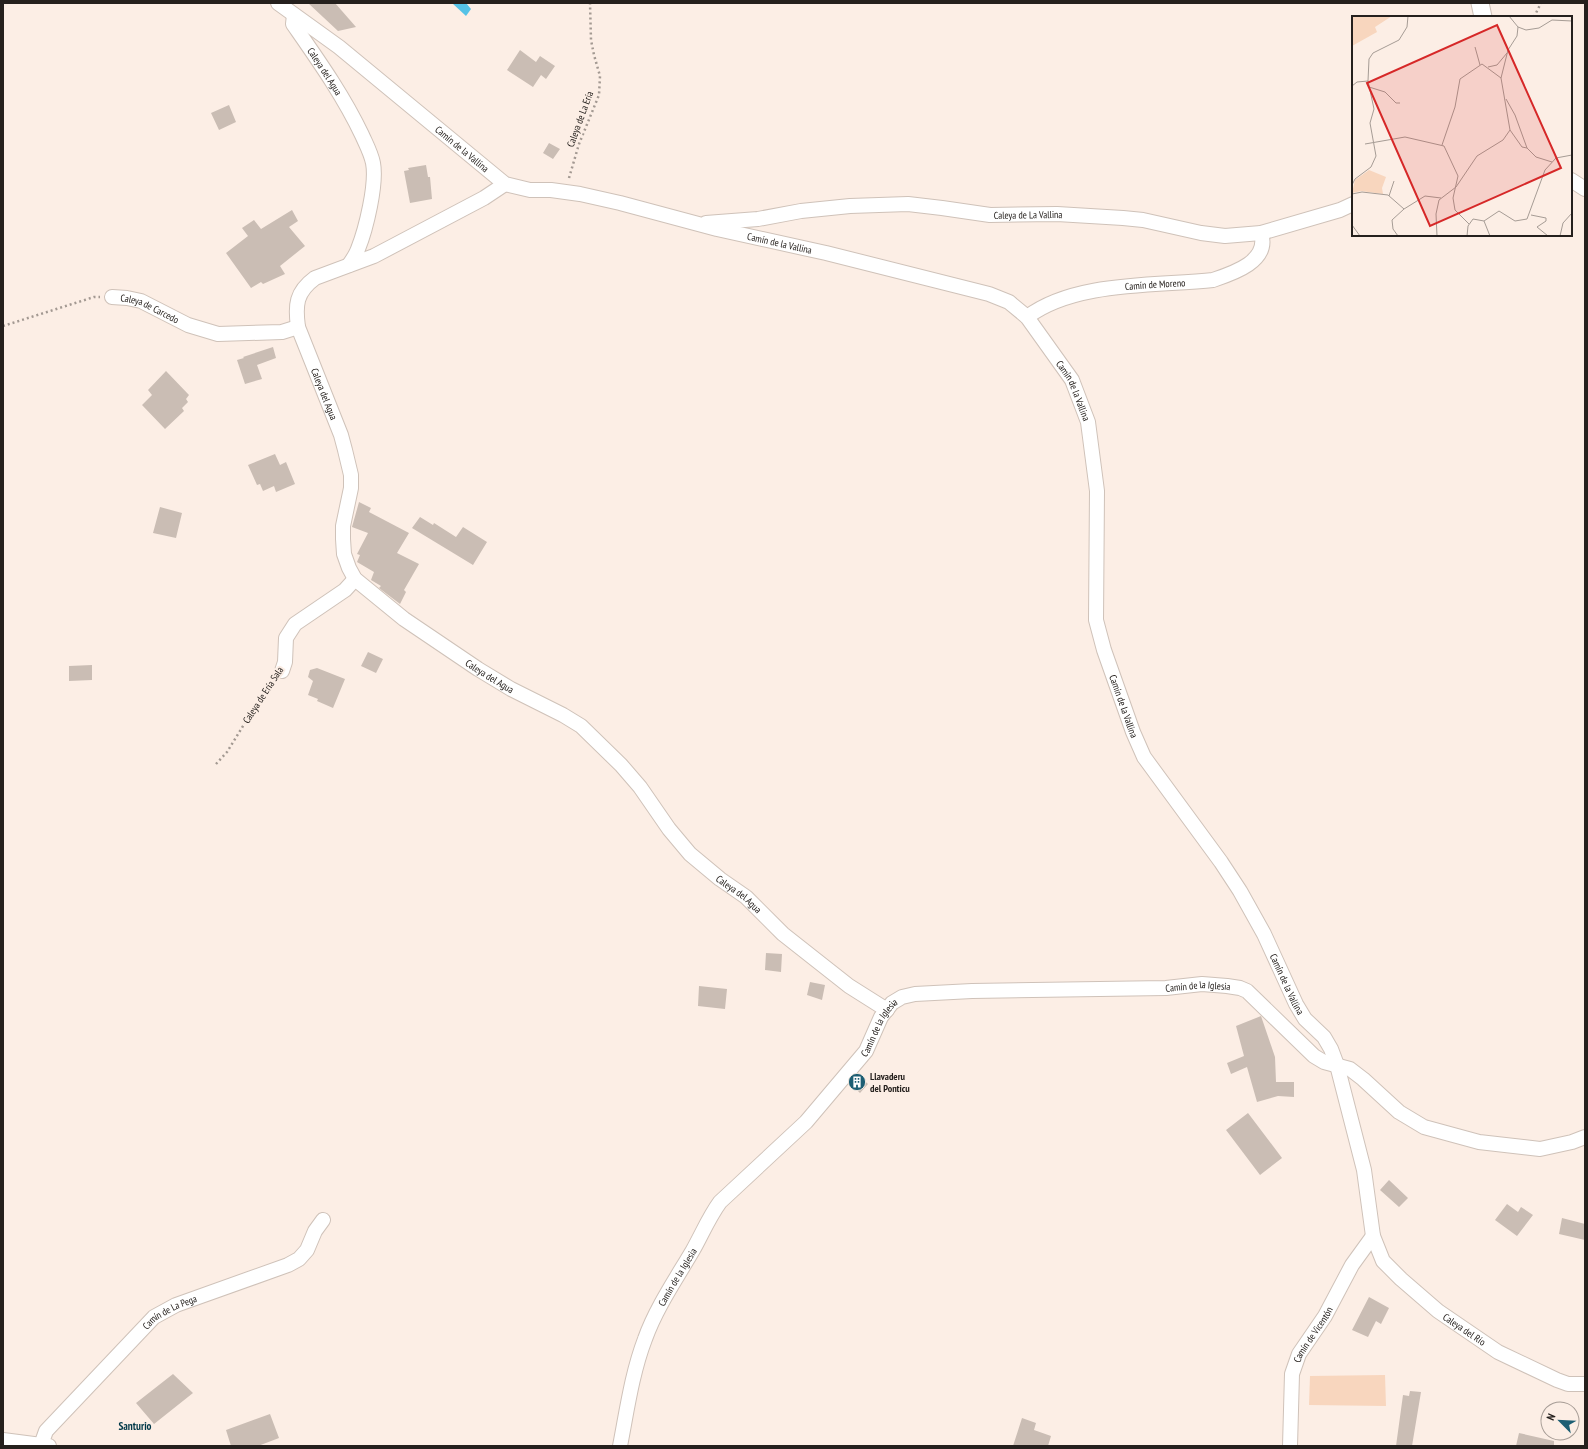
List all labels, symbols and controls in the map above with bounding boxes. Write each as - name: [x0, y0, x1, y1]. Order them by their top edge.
- inset map: [1352, 16, 1572, 236]
- street label: Caleya del Agua: [305, 45, 345, 97]
- street label: Caleya de La Ería: [564, 89, 596, 149]
- street label: Camín de la Vallina: [433, 123, 492, 175]
- street label: Caleya de La Vallina: [994, 207, 1063, 221]
- street label: Camín de la Vallina: [746, 229, 813, 256]
- street label: Camín de Moreno: [1124, 276, 1186, 293]
- street label: Caleya de Carcedo: [120, 291, 181, 326]
- street label: Camín de la Vallina: [1053, 358, 1093, 423]
- street label: Caleya del Agua: [308, 366, 341, 422]
- street label: Caleya del Agua: [463, 656, 516, 696]
- street label: Caleya de Ería Sala: [240, 664, 286, 726]
- street label: Camín de la Vallina: [1107, 673, 1141, 740]
- street label: Caleya del Agua: [713, 872, 765, 916]
- street label: Camín de la Vallina: [1267, 951, 1307, 1017]
- street label: Camín de la Iglesia: [1165, 977, 1231, 995]
- street label: Camín de la Iglesia: [857, 995, 900, 1059]
- place label: Llavaderu del Ponticu: [870, 1070, 910, 1095]
- building icon: Llavaderu del Ponticu: [847, 1072, 867, 1092]
- street label: Camín de la Iglesia: [655, 1245, 699, 1308]
- street label: Camín de La Pega: [139, 1292, 198, 1332]
- street label: Camín de Vicentón: [1290, 1304, 1335, 1364]
- street label: Caleya del Río: [1441, 1310, 1488, 1348]
- north arrow: [1540, 1401, 1580, 1441]
- text: N: [1543, 1411, 1558, 1422]
- district label: Santurio: [118, 1419, 152, 1433]

